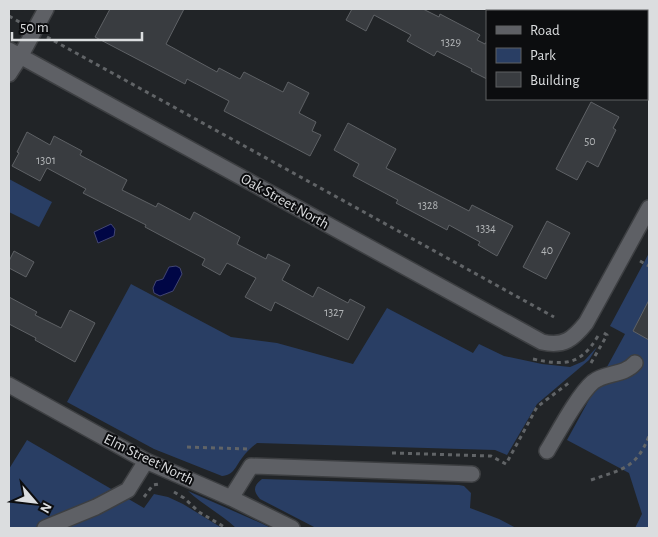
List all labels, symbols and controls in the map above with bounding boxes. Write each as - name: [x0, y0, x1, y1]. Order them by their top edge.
- scale bar: [12, 10, 142, 42]
- legend: [486, 10, 648, 100]
- text: 50 m: [20, 20, 49, 35]
- text: Road: [530, 23, 560, 38]
- house number: 1329: [441, 36, 461, 48]
- text: Park: [530, 48, 556, 63]
- text: Building: [530, 73, 580, 88]
- house number: 50: [584, 135, 596, 147]
- house number: 1301: [36, 154, 56, 166]
- street label: Oak Street North: [238, 171, 331, 232]
- house number: 1328: [418, 199, 438, 211]
- house number: 1334: [476, 222, 496, 234]
- house number: 40: [541, 244, 553, 256]
- house number: 1327: [324, 306, 344, 318]
- street label: Elm Street North: [102, 431, 196, 488]
- north arrow: [10, 477, 60, 527]
- text: N: [37, 500, 54, 515]

